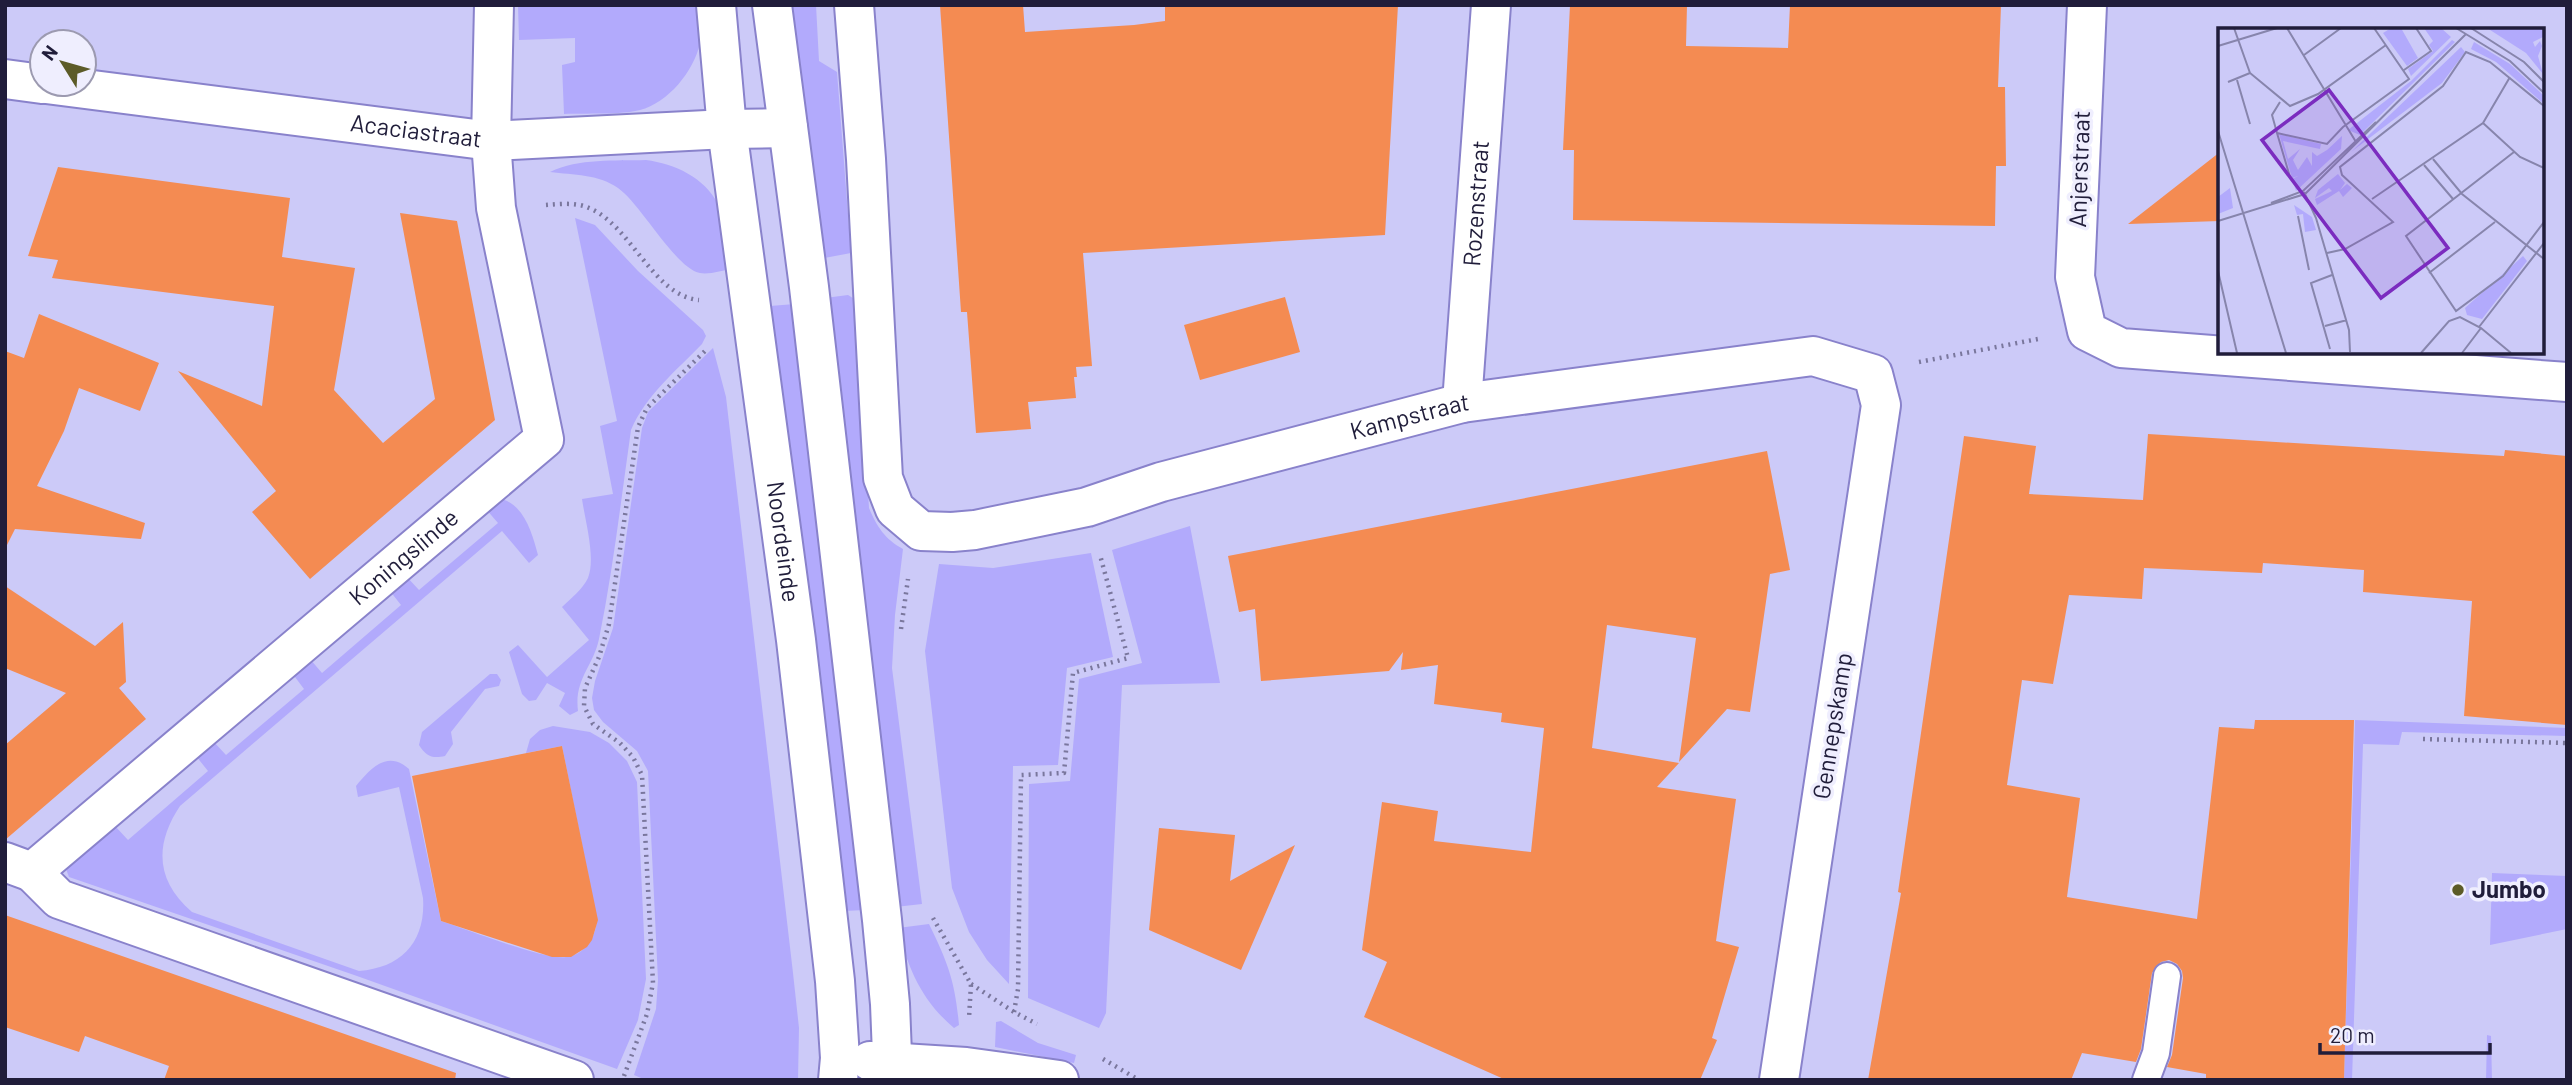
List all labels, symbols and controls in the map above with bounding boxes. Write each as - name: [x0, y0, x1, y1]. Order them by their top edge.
- north arrow: [28, 28, 98, 98]
- inset map: [2218, 28, 2544, 354]
- text: N: [36, 40, 62, 64]
- street label: Acaciastraat: [349, 107, 484, 153]
- street label: Anjerstraat: [2062, 110, 2095, 228]
- street label: Rozenstraat: [1456, 139, 1494, 267]
- street label: Kampstraat: [1347, 386, 1471, 445]
- street label: Noordeinde: [762, 479, 807, 604]
- street label: Koningslinde: [343, 502, 464, 611]
- street label: Gennepskamp: [1806, 650, 1857, 801]
- place label: Jumbo: [2472, 874, 2546, 903]
- marker: Jumbo: [2450, 882, 2466, 898]
- scale bar: [2320, 1012, 2490, 1056]
- text: 20 m: [2330, 1022, 2375, 1047]

